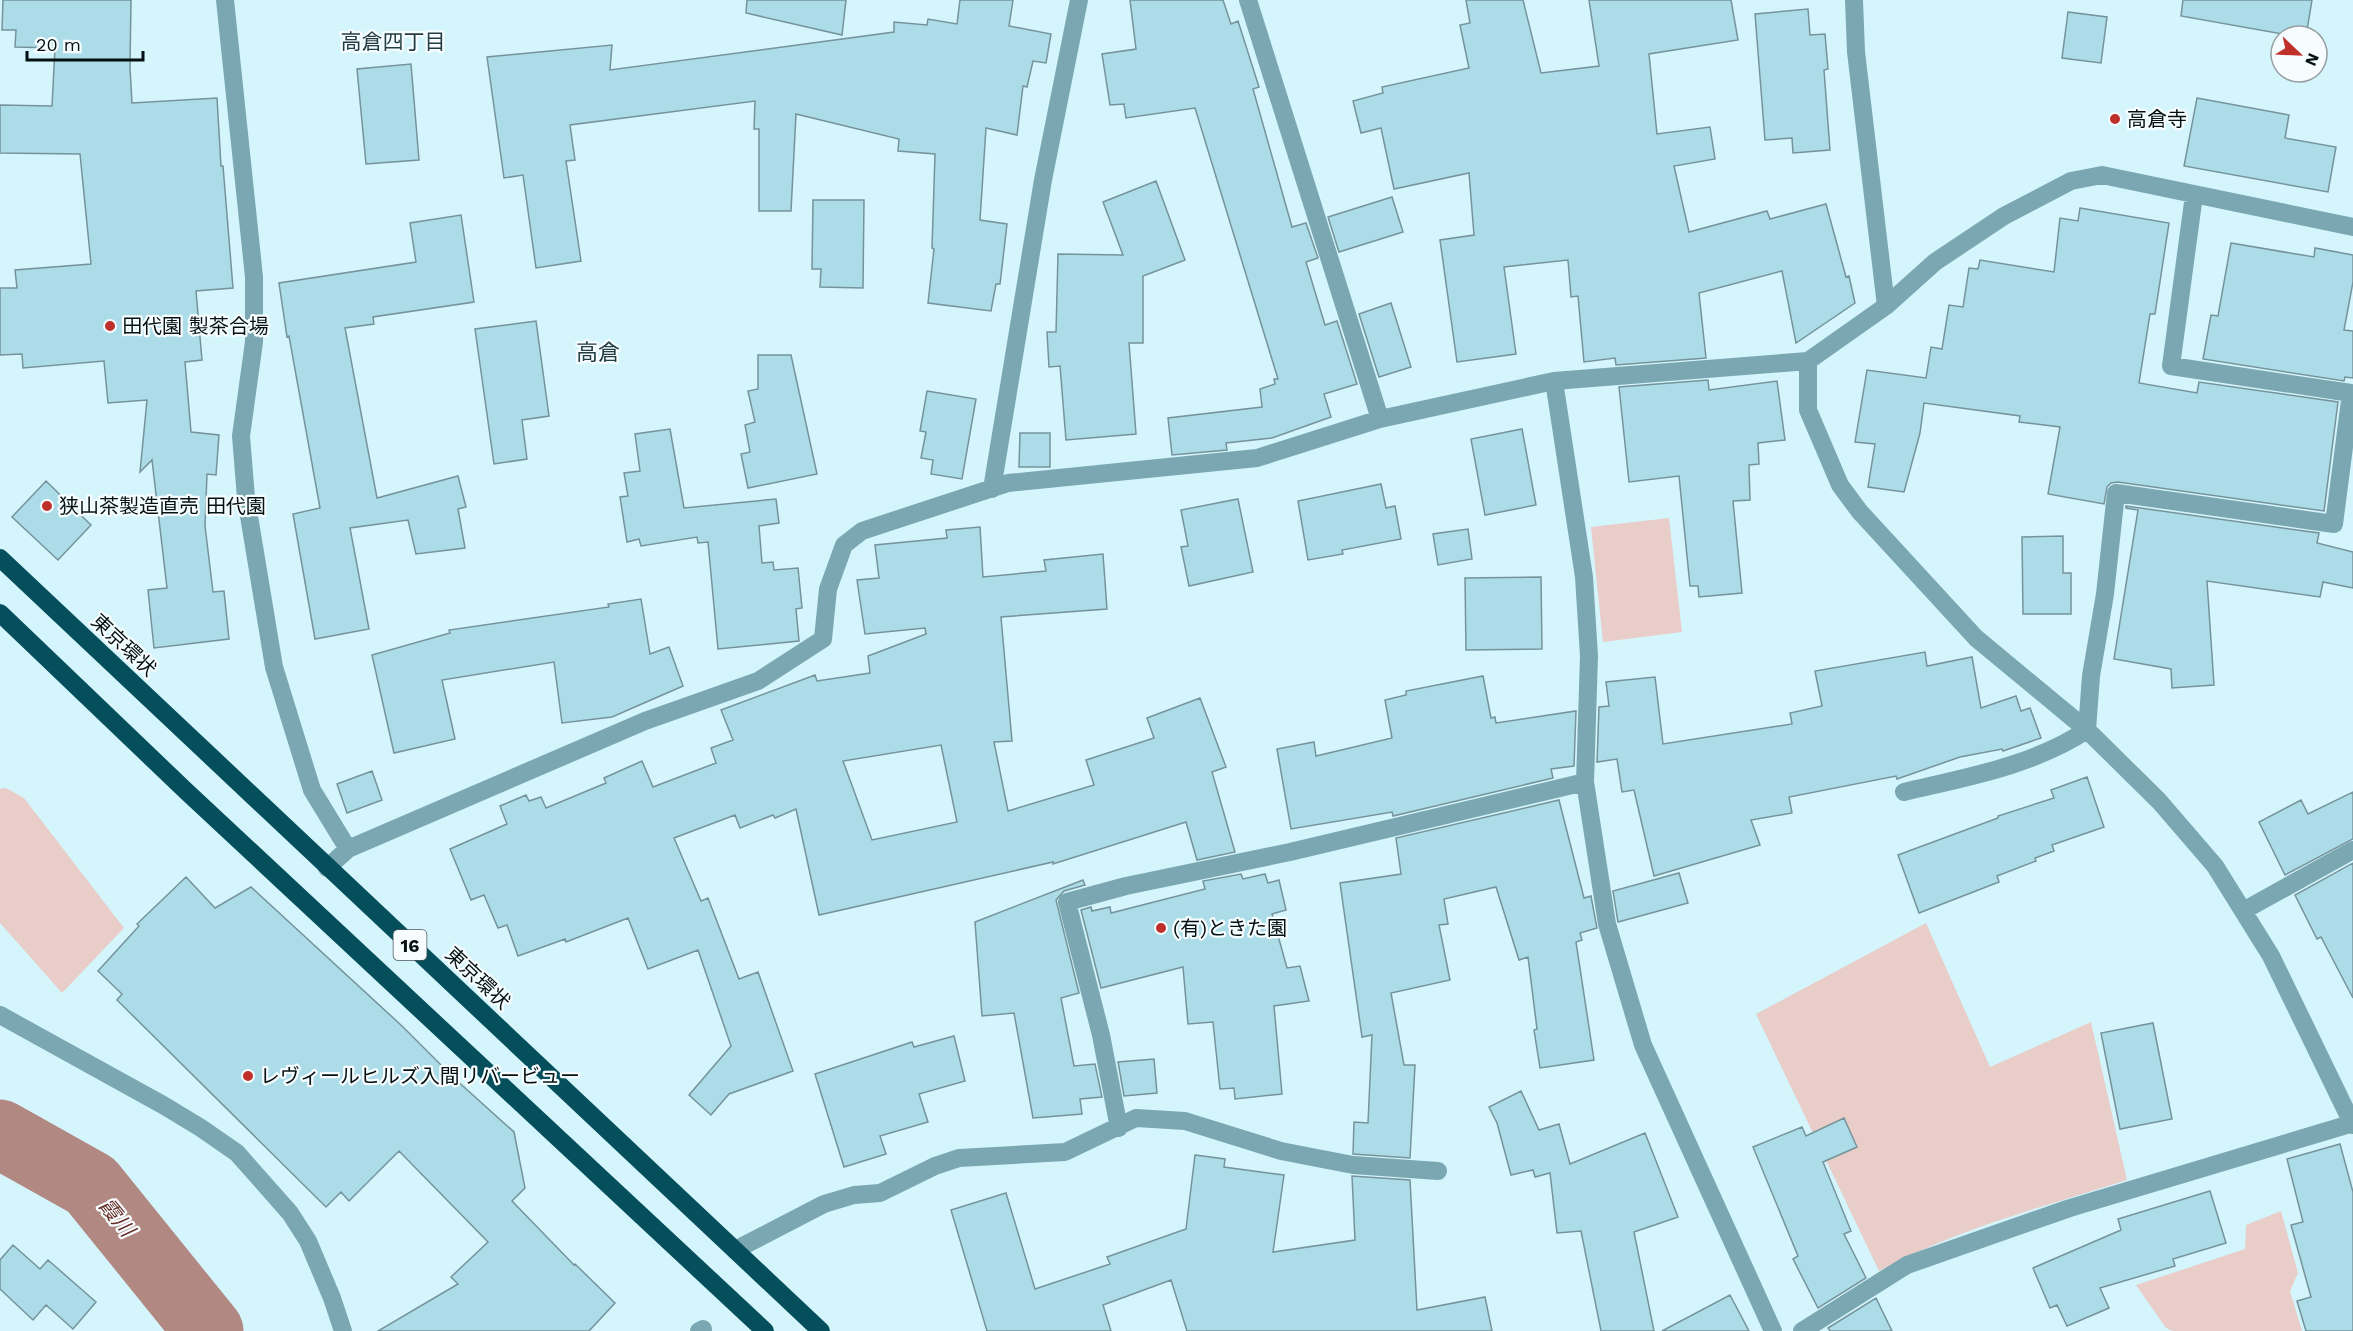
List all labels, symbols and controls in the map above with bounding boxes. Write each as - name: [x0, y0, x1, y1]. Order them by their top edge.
- scale bar: [27, 24, 142, 62]
- north arrow: [2269, 24, 2329, 84]
- district label: 高倉四丁目: [341, 29, 446, 54]
- text: 20 m: [36, 34, 81, 55]
- text: N: [2301, 50, 2323, 69]
- place label: 高倉寺: [2127, 107, 2187, 131]
- marker: 高倉寺: [2108, 112, 2122, 126]
- place label: 田代園 製茶合場: [122, 314, 269, 338]
- marker: 田代園 製茶合場: [103, 319, 117, 333]
- district label: 高倉: [576, 340, 620, 365]
- place label: 狭山茶製造直売 田代園: [59, 494, 266, 518]
- marker: 狭山茶製造直売 田代園: [40, 499, 54, 513]
- street label: 東京環状: [87, 609, 161, 681]
- place label: (有)ときた園: [1173, 916, 1287, 940]
- marker: (有)ときた園: [1154, 921, 1168, 935]
- road number: 16: [394, 930, 426, 960]
- street label: 東京環状: [441, 942, 515, 1014]
- place label: レヴィールヒルズ入間リバービュー: [260, 1064, 580, 1088]
- marker: レヴィールヒルズ入間リバービュー: [241, 1069, 255, 1083]
- water label: 霞川: [94, 1193, 141, 1243]

